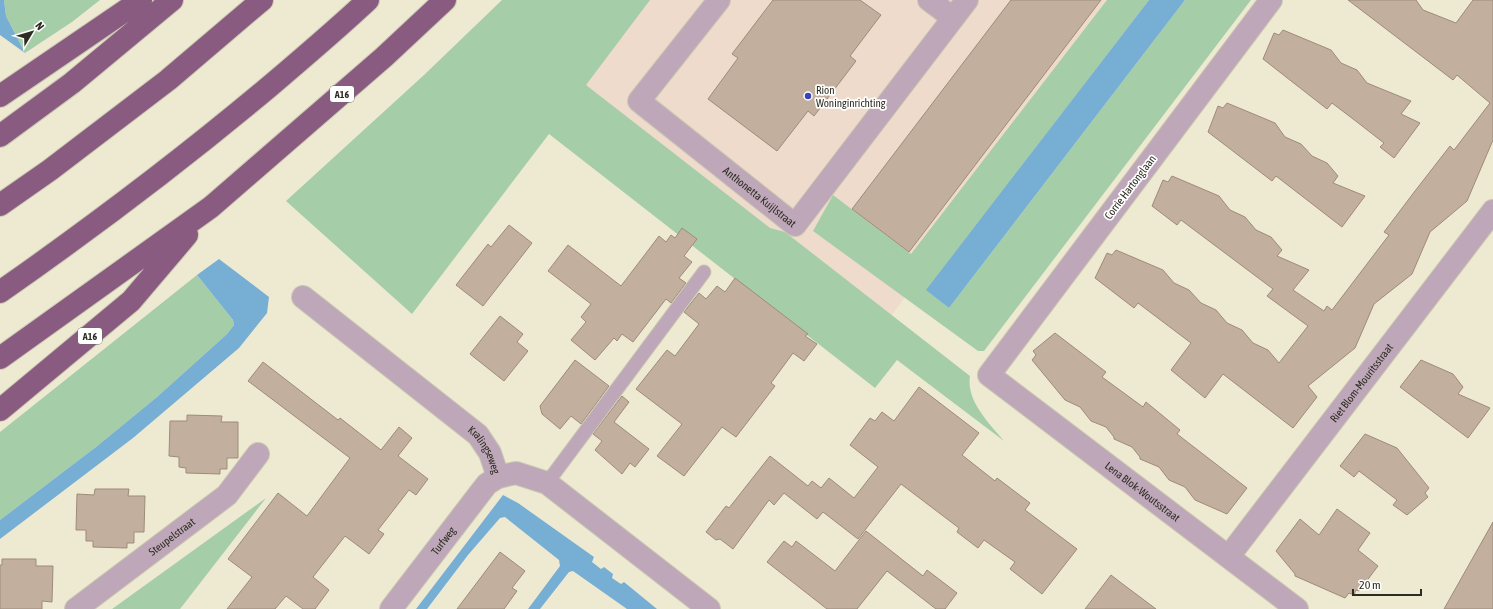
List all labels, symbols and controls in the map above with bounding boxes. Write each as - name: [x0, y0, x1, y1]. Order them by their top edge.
- north arrow: [12, 12, 52, 52]
- text: N: [33, 20, 47, 32]
- place label: Rion Woninginrichting: [816, 84, 886, 109]
- road number: A16: [330, 86, 354, 102]
- marker: Rion Woninginrichting: [803, 91, 813, 101]
- street label: Corrie Hartonglaan: [1102, 153, 1158, 221]
- street label: Anthonetta Kuijlstraat: [721, 164, 799, 230]
- road number: A16: [78, 328, 102, 344]
- street label: Riet Blom-Mouritsstraat: [1328, 341, 1395, 425]
- street label: Kralingseweg: [466, 424, 503, 476]
- street label: Lena Blok-Woutsstraat: [1103, 459, 1182, 524]
- street label: Steupelstraat: [146, 515, 197, 558]
- street label: Turfweg: [429, 524, 458, 557]
- scale bar: [1353, 571, 1421, 597]
- text: 20 m: [1359, 578, 1381, 592]

